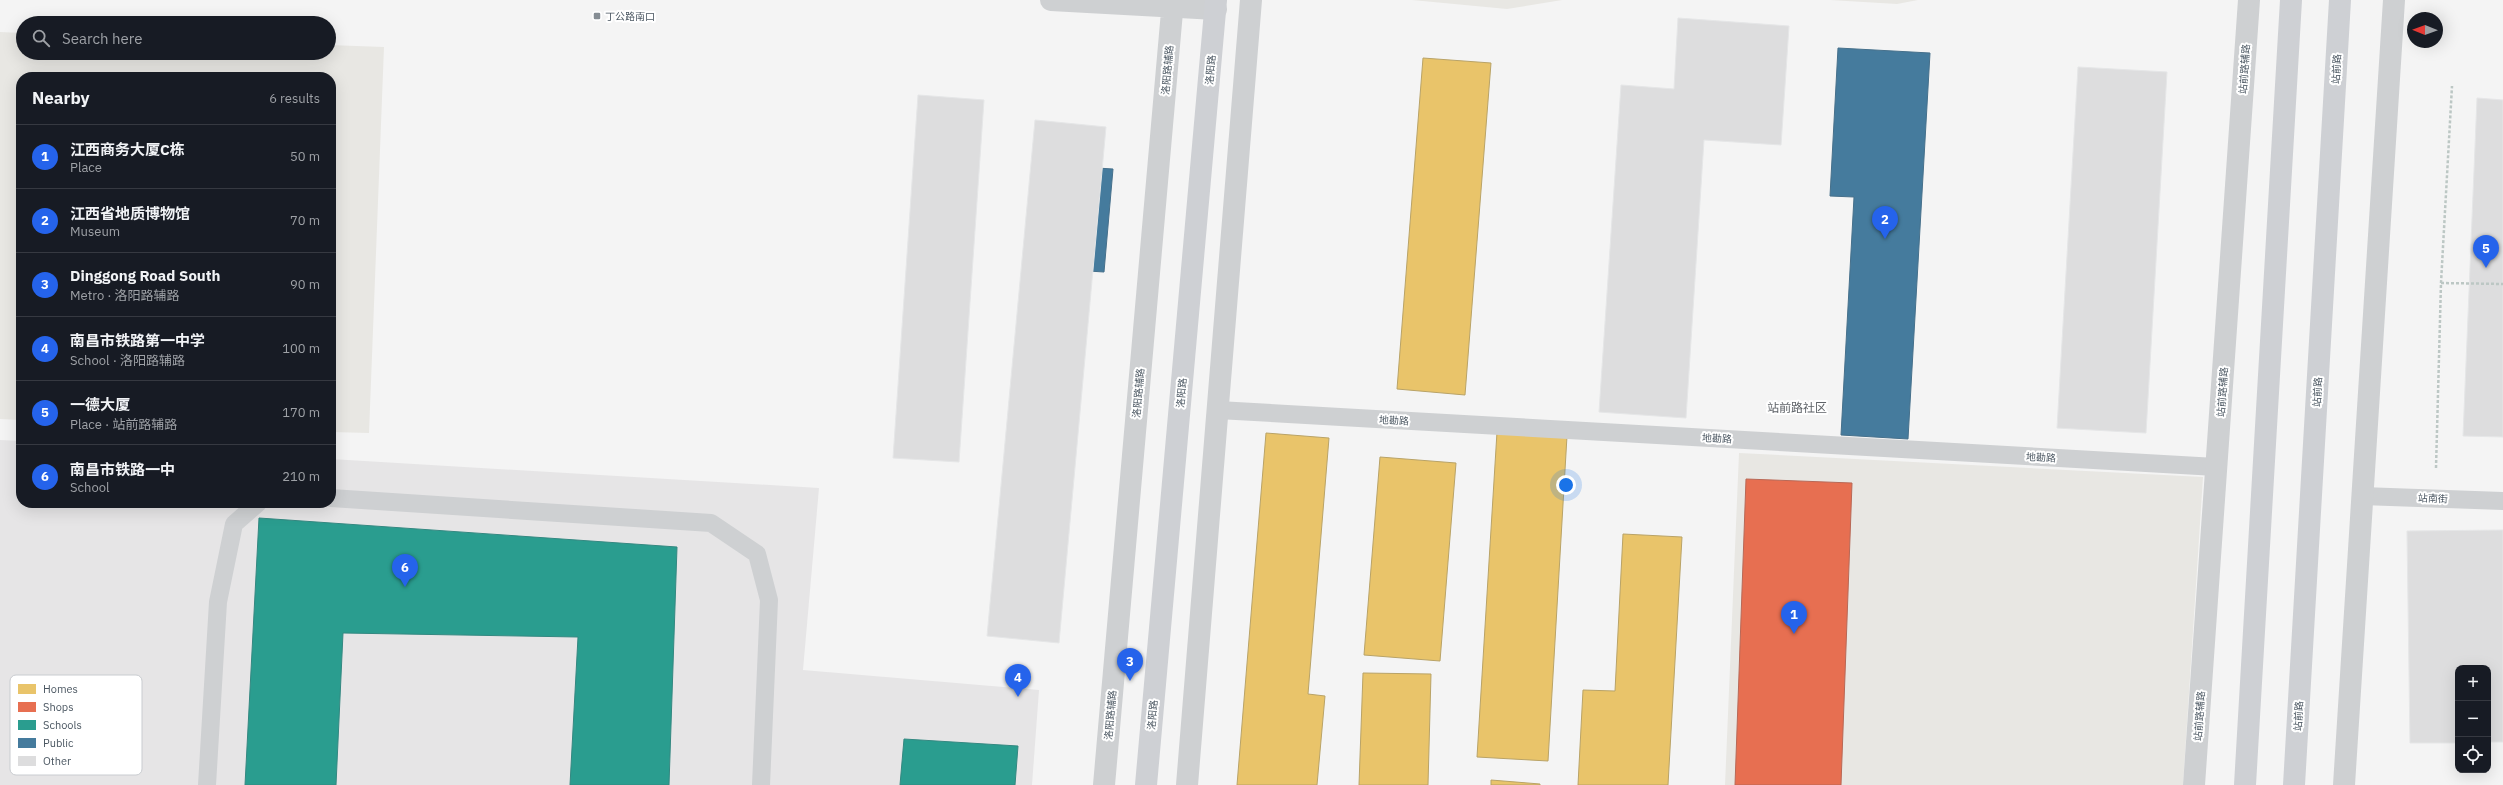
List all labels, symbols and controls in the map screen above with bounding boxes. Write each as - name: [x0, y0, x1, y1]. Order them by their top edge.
- place label: 丁公路南口: [605, 10, 655, 23]
- marker: 丁公路南口: [592, 11, 602, 21]
- north arrow: [2407, 12, 2443, 48]
- search box: [16, 16, 336, 60]
- icon: search: [30, 27, 52, 49]
- text: Search here: [62, 29, 142, 48]
- street label: 站前路辅路: [2236, 44, 2253, 94]
- street label: 洛阳路辅路: [1159, 45, 1176, 96]
- street label: 站前路: [2329, 54, 2344, 84]
- street label: 洛阳路: [1203, 55, 1218, 86]
- text: Nearby: [32, 87, 90, 109]
- text: 6 results: [269, 90, 320, 107]
- text: 江西商务大厦C栋: [70, 140, 185, 159]
- text: 1: [41, 148, 49, 165]
- text: 50 m: [290, 148, 320, 165]
- text: Place: [70, 159, 102, 176]
- text: 江西省地质博物馆: [70, 204, 190, 223]
- pin: 2: [1872, 206, 1898, 239]
- text: 2: [41, 212, 49, 229]
- text: 70 m: [290, 212, 320, 229]
- text: Museum: [70, 223, 120, 240]
- pin: 5: [2473, 235, 2499, 268]
- text: Dinggong Road South: [70, 266, 220, 285]
- text: 3: [41, 276, 49, 293]
- text: 90 m: [290, 276, 320, 293]
- text: Metro · 洛阳路辅路: [70, 287, 180, 304]
- text: 南昌市铁路第一中学: [70, 331, 205, 350]
- text: 4: [41, 340, 49, 357]
- text: 100 m: [282, 340, 320, 357]
- text: School · 洛阳路辅路: [70, 352, 185, 369]
- street label: 站前路辅路: [2214, 367, 2231, 417]
- street label: 洛阳路辅路: [1130, 368, 1147, 419]
- street label: 站前路: [2310, 377, 2325, 407]
- street label: 洛阳路: [1174, 378, 1189, 409]
- text: 一德大厦: [70, 395, 130, 414]
- district label: 站前路社区: [1767, 400, 1827, 415]
- text: 5: [41, 404, 49, 421]
- text: 170 m: [282, 404, 320, 421]
- street label: 地勘路: [1379, 413, 1409, 428]
- text: Place · 站前路辅路: [70, 416, 177, 433]
- street label: 地勘路: [1702, 431, 1732, 446]
- street label: 地勘路: [2026, 450, 2056, 465]
- text: 南昌市铁路一中: [70, 460, 175, 479]
- text: 6: [41, 468, 49, 485]
- text: 210 m: [282, 468, 320, 485]
- your location: [1556, 475, 1576, 495]
- text: School: [70, 479, 110, 496]
- street label: 站南街: [2418, 491, 2448, 506]
- pin: 6: [392, 554, 418, 587]
- pin: 1: [1781, 601, 1807, 634]
- pin: 3: [1117, 648, 1143, 681]
- pin: 4: [1005, 664, 1031, 697]
- map controls: [2455, 665, 2491, 773]
- button: +: [2455, 665, 2491, 701]
- legend: [10, 675, 142, 775]
- text: Homes: [43, 682, 78, 696]
- street label: 洛阳路辅路: [1102, 690, 1119, 741]
- street label: 站前路辅路: [2191, 691, 2208, 741]
- text: Shops: [43, 700, 74, 714]
- street label: 洛阳路: [1145, 700, 1160, 731]
- street label: 站前路: [2291, 701, 2306, 731]
- button: −: [2455, 701, 2491, 737]
- text: Schools: [43, 718, 82, 732]
- text: Public: [43, 736, 74, 750]
- button: locate: [2455, 737, 2491, 773]
- text: Other: [43, 754, 71, 768]

